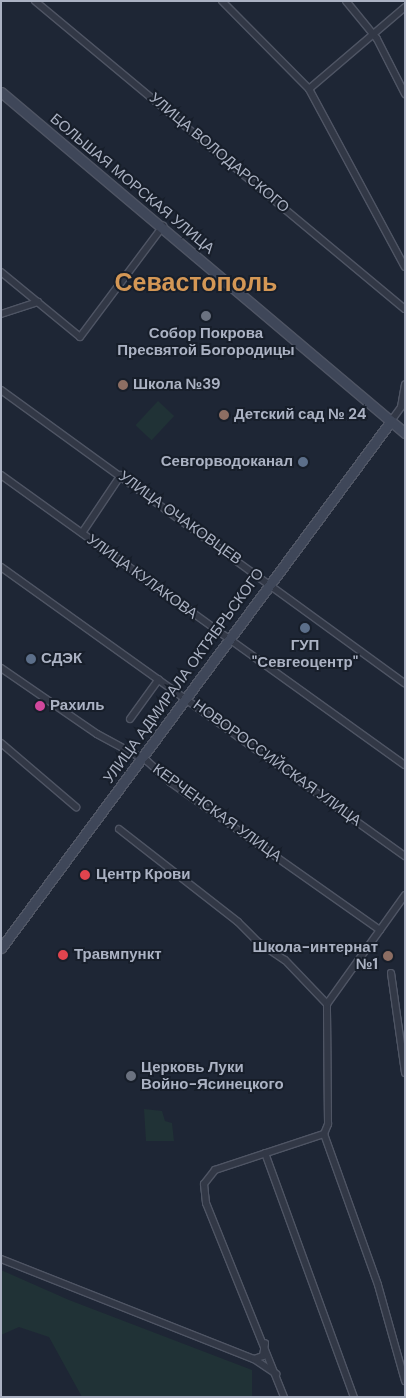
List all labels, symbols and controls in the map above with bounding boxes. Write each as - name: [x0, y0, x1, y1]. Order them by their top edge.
- street label: УЛИЦА ВОЛОДАРСКОГО: [145, 89, 293, 217]
- street label: БОЛЬШАЯ МОРСКАЯ УЛИЦА: [46, 110, 218, 258]
- district label: Севастополь: [115, 268, 277, 298]
- marker: Собор Покрова Пресвятой Богородицы: [200, 310, 212, 322]
- place label: Собор Покрова Пресвятой Богородицы: [117, 324, 295, 359]
- place label: Школа №39: [133, 376, 221, 394]
- marker: Школа №39: [117, 379, 129, 391]
- place label: Детский сад № 24: [234, 406, 366, 424]
- marker: Детский сад № 24: [218, 409, 230, 421]
- place label: Севгорводоканал: [161, 453, 293, 471]
- marker: Севгорводоканал: [297, 456, 309, 468]
- street label: УЛИЦА ОЧАКОВЦЕВ: [115, 467, 245, 569]
- street label: УЛИЦА КУЛАКОВА: [83, 531, 201, 623]
- street label: УЛИЦА АДМИРАЛА ОКТЯБРЬСКОГО: [100, 565, 268, 787]
- marker: ГУП "Севгеоцентр": [299, 622, 311, 634]
- place label: ГУП "Севгеоцентр": [252, 636, 358, 671]
- place label: СДЭК: [41, 650, 82, 668]
- marker: СДЭК: [25, 653, 37, 665]
- street label: НОВОРОССИЙСКАЯ УЛИЦА: [189, 696, 365, 830]
- place label: Рахиль: [50, 697, 104, 715]
- marker: Рахиль: [34, 700, 46, 712]
- street label: КЕРЧЕНСКАЯ УЛИЦА: [149, 760, 285, 866]
- place label: Центр Крови: [96, 866, 190, 884]
- marker: Центр Крови: [78, 868, 92, 882]
- place label: Школа-интернат №1: [252, 938, 378, 973]
- place label: Травмпункт: [74, 946, 162, 964]
- marker: Травмпункт: [56, 948, 70, 962]
- marker: Школа-интернат №1: [382, 950, 394, 962]
- place label: Церковь Луки Войно-Ясинецкого: [141, 1058, 284, 1093]
- marker: Церковь Луки Войно-Ясинецкого: [125, 1070, 137, 1082]

